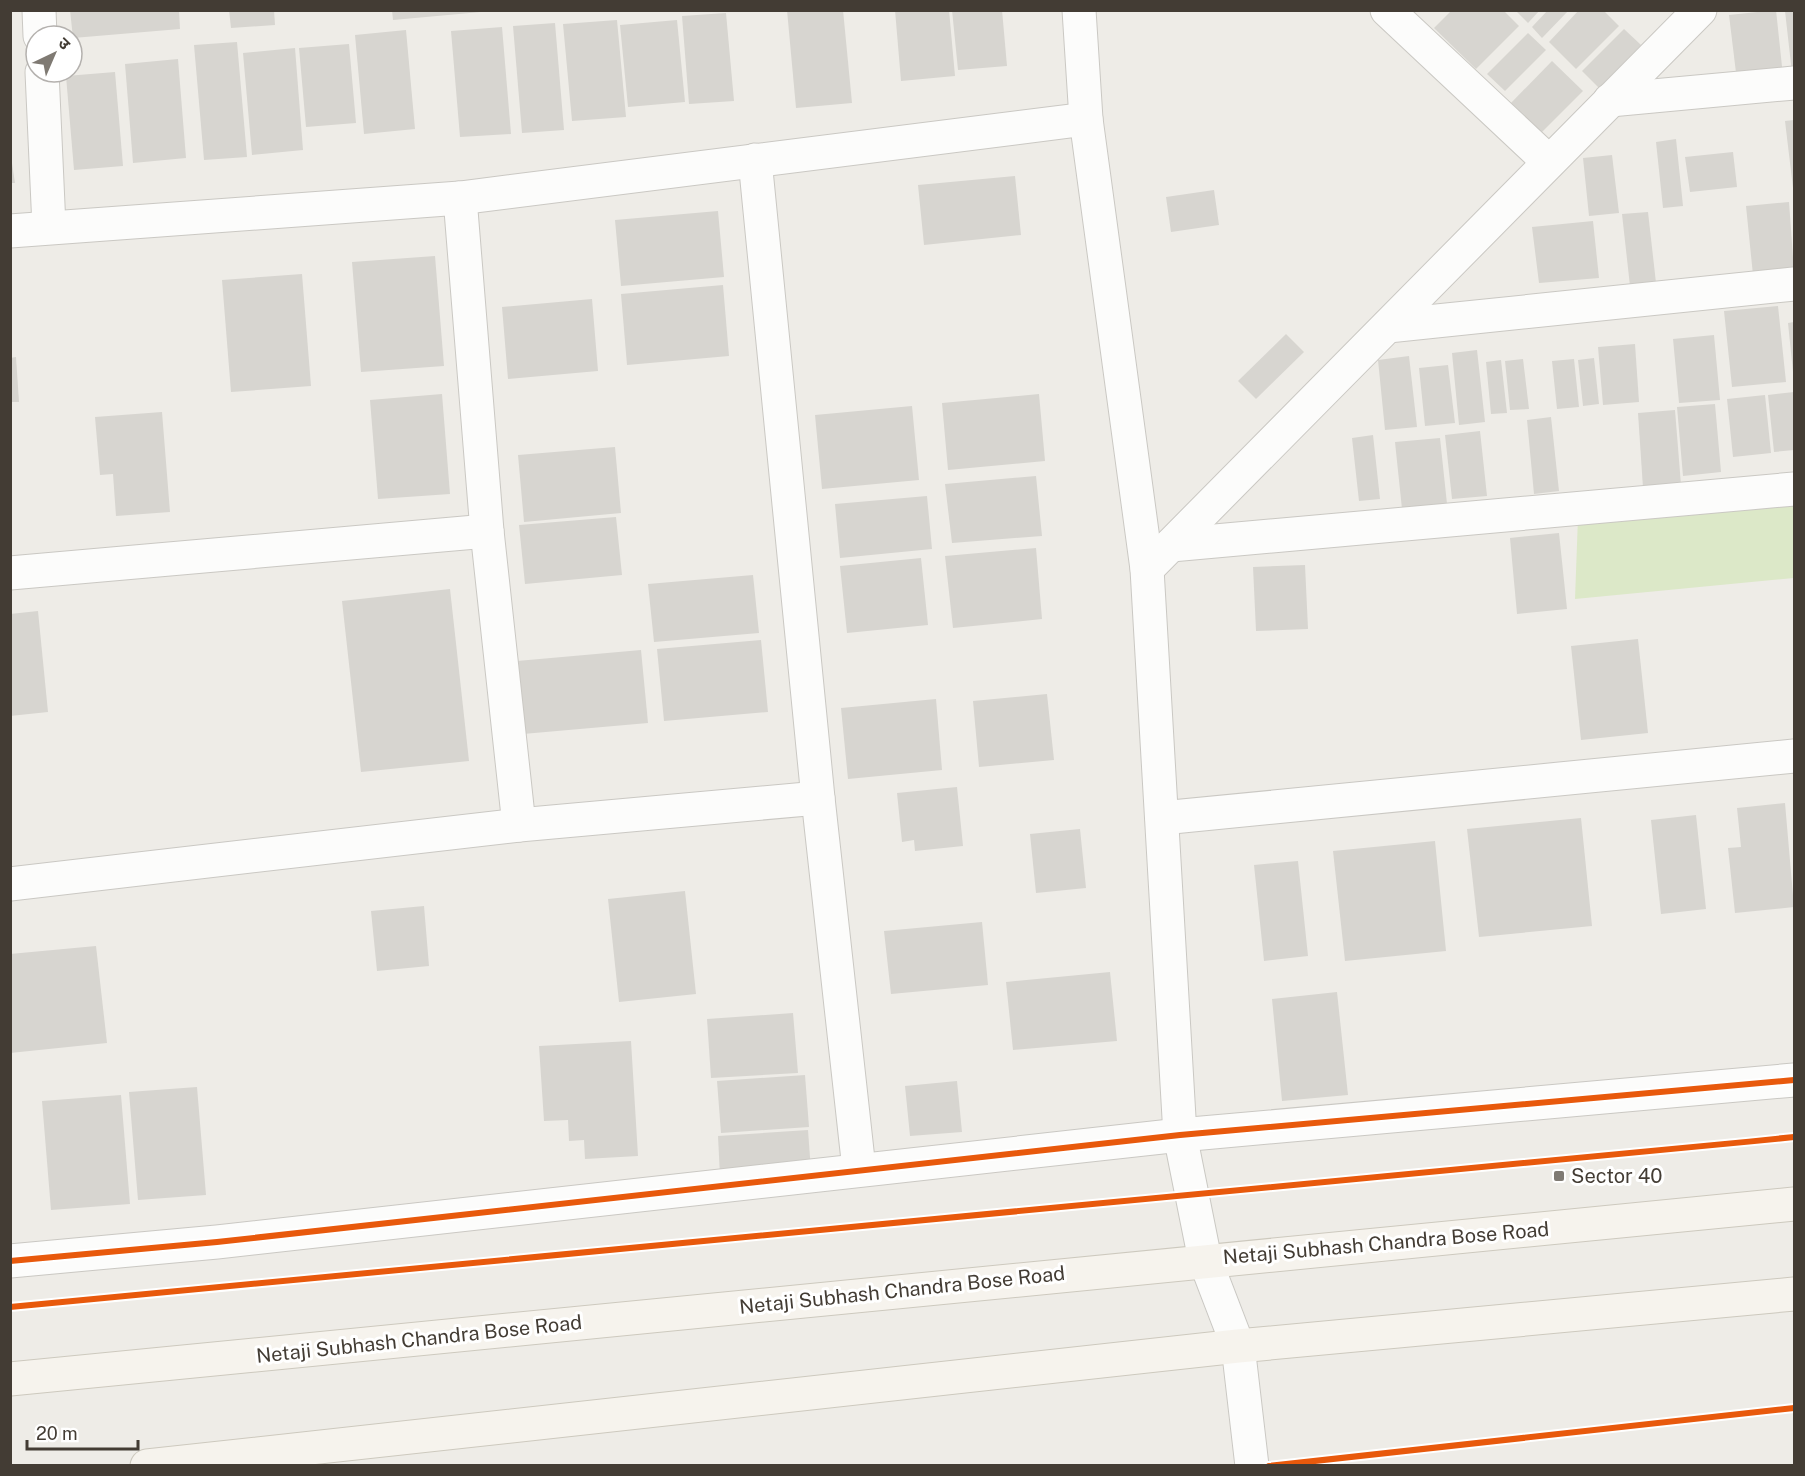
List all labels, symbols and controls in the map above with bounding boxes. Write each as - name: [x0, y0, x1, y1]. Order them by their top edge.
- north arrow: [24, 24, 84, 84]
- text: उ: [54, 33, 74, 54]
- place label: Sector 40: [1571, 1164, 1662, 1188]
- marker: Sector 40: [1552, 1169, 1566, 1183]
- street label: Netaji Subhash Chandra Bose Road: [1222, 1217, 1550, 1269]
- street label: Netaji Subhash Chandra Bose Road: [738, 1261, 1066, 1319]
- street label: Netaji Subhash Chandra Bose Road: [255, 1310, 583, 1368]
- scale bar: [27, 1413, 138, 1451]
- text: 20 m: [36, 1423, 78, 1444]

